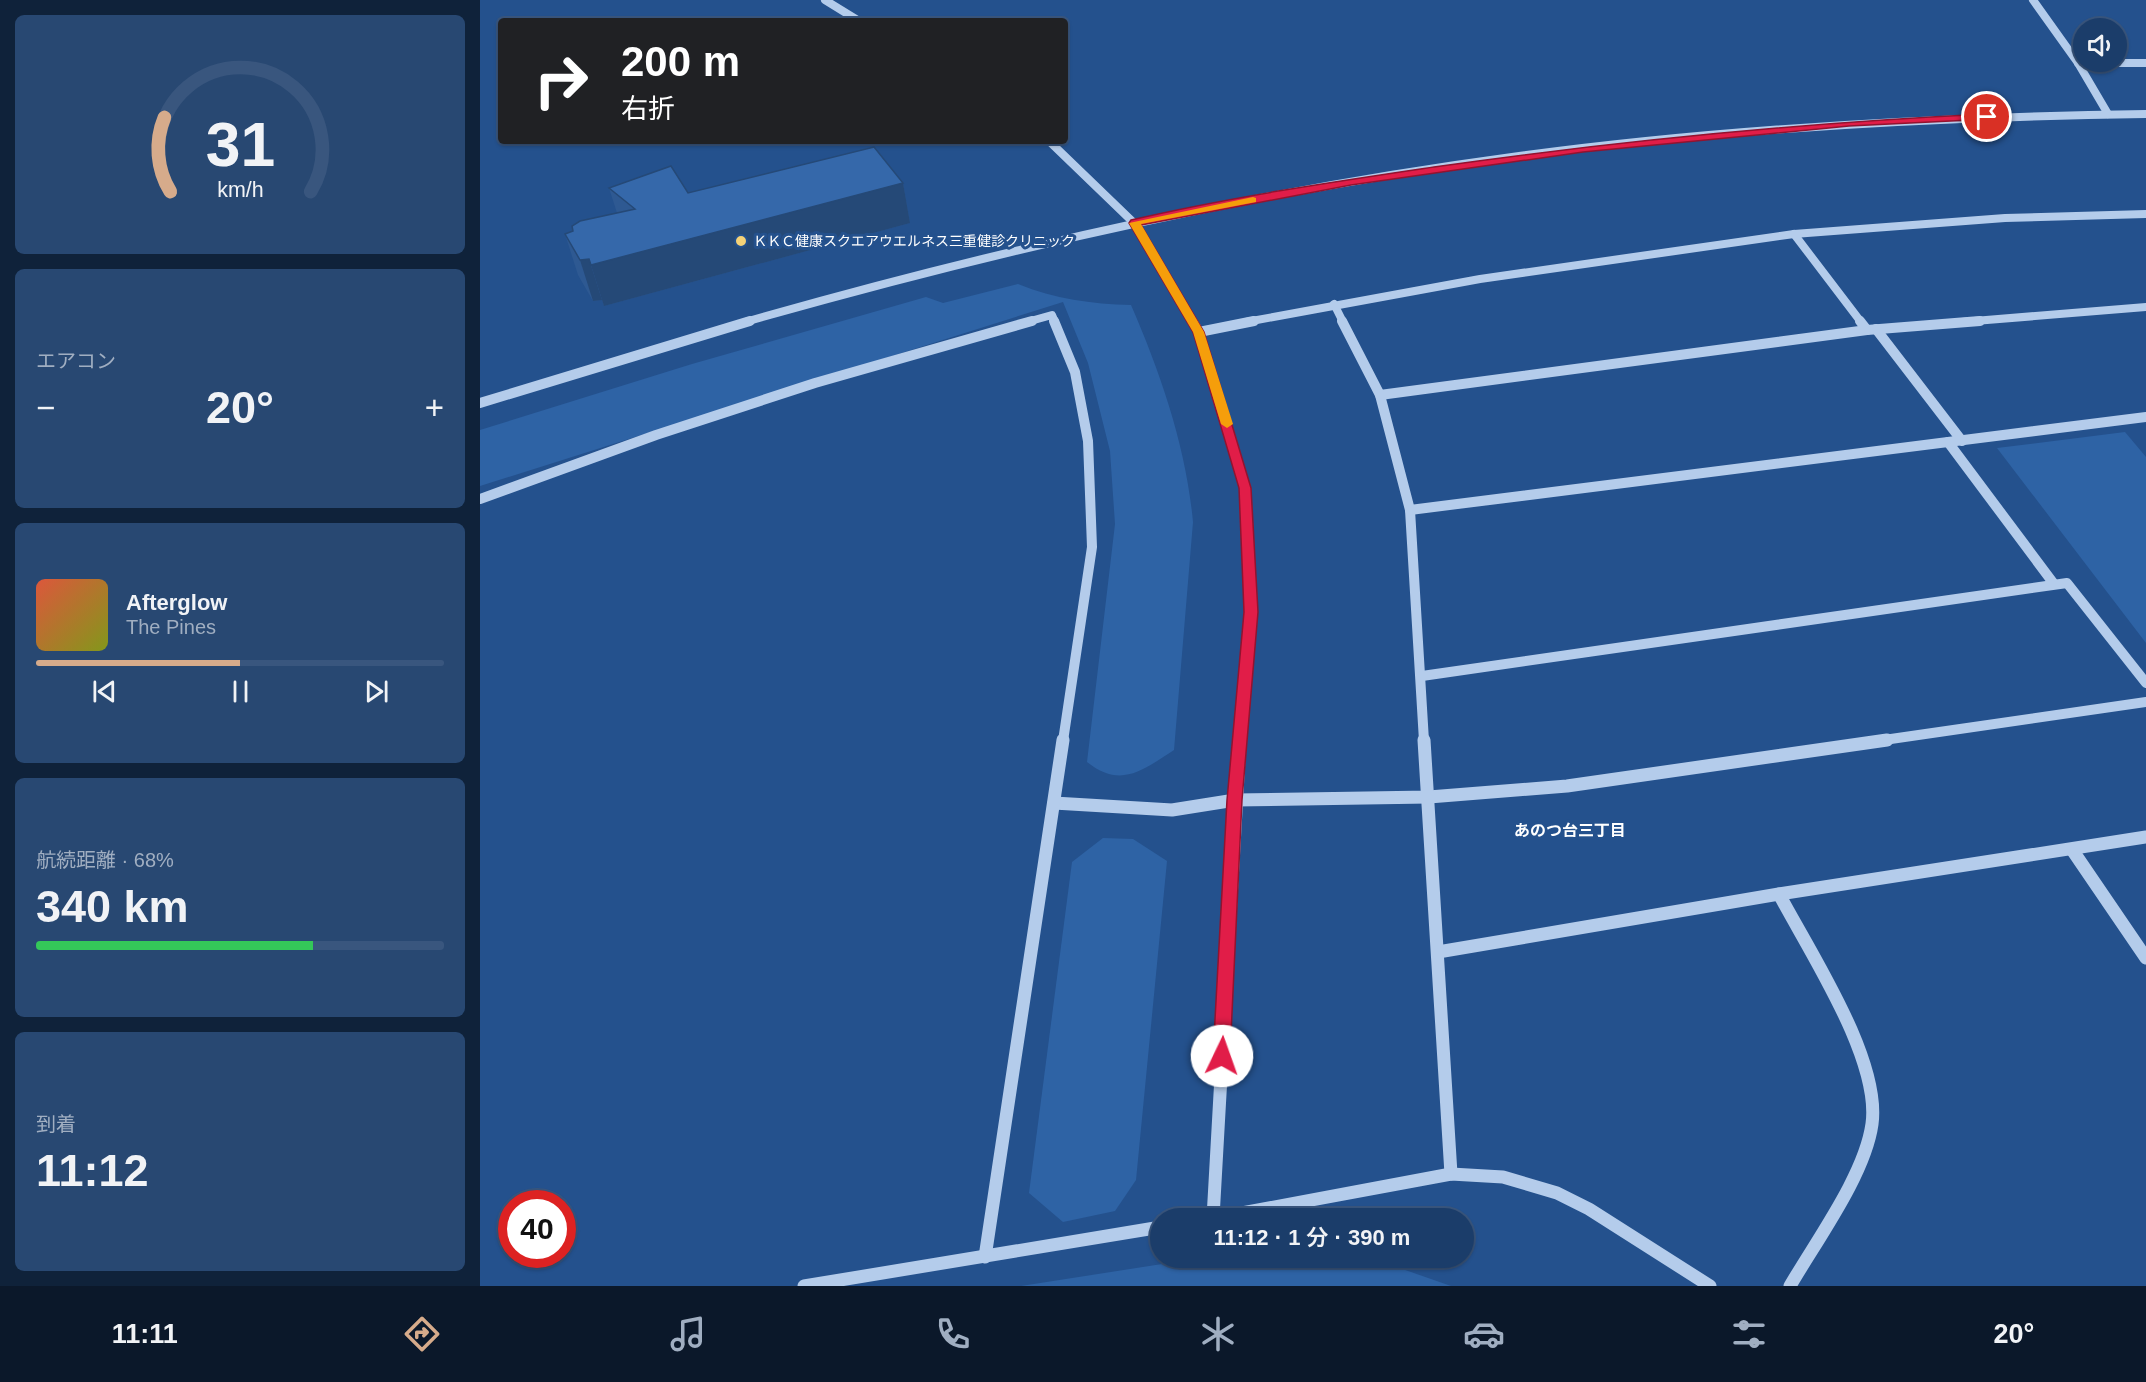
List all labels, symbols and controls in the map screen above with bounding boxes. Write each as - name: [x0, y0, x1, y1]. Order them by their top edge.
- map controls: [2073, 18, 2127, 72]
- button: sound: [2073, 18, 2127, 72]
- text: 200 m: [621, 38, 740, 85]
- icon: right: [522, 42, 600, 120]
- pin: [1961, 91, 2012, 142]
- text: 右折: [621, 94, 675, 124]
- icon: arrive: [1970, 100, 2003, 133]
- text: 31: [205, 110, 275, 179]
- text: km/h: [217, 178, 263, 202]
- place label: ＫＫＣ健康スクエアウエルネス三重健診クリニック: [753, 233, 1075, 249]
- marker: ＫＫＣ健康スクエアウエルネス三重健診クリニック: [734, 234, 748, 248]
- text: エアコン: [36, 350, 116, 372]
- text: 20°: [206, 382, 274, 433]
- text: −: [36, 389, 55, 426]
- text: +: [425, 389, 444, 426]
- text: Afterglow: [126, 590, 227, 615]
- text: The Pines: [126, 616, 216, 638]
- icon: previous: [88, 675, 121, 708]
- icon: pause: [224, 675, 257, 708]
- icon: next: [360, 675, 393, 708]
- district label: あのつ台三丁目: [1514, 822, 1626, 839]
- text: 航続距離 · 68%: [36, 849, 174, 871]
- text: 340 km: [36, 881, 189, 932]
- position arrow: [1190, 1024, 1254, 1088]
- text: 到着: [36, 1113, 76, 1135]
- text: 11:12: [36, 1145, 149, 1196]
- speed limit sign: 40: [498, 1190, 576, 1268]
- text: 11:12 · 1 分 · 390 m: [1214, 1225, 1410, 1250]
- icon: directions: [401, 1313, 443, 1355]
- icon: music: [667, 1313, 709, 1355]
- icon: phone: [932, 1313, 974, 1355]
- icon: climate: [1197, 1313, 1239, 1355]
- icon: car: [1463, 1313, 1505, 1355]
- icon: filters: [1728, 1313, 1770, 1355]
- text: 11:11: [112, 1319, 178, 1349]
- text: 20°: [1993, 1319, 2034, 1349]

